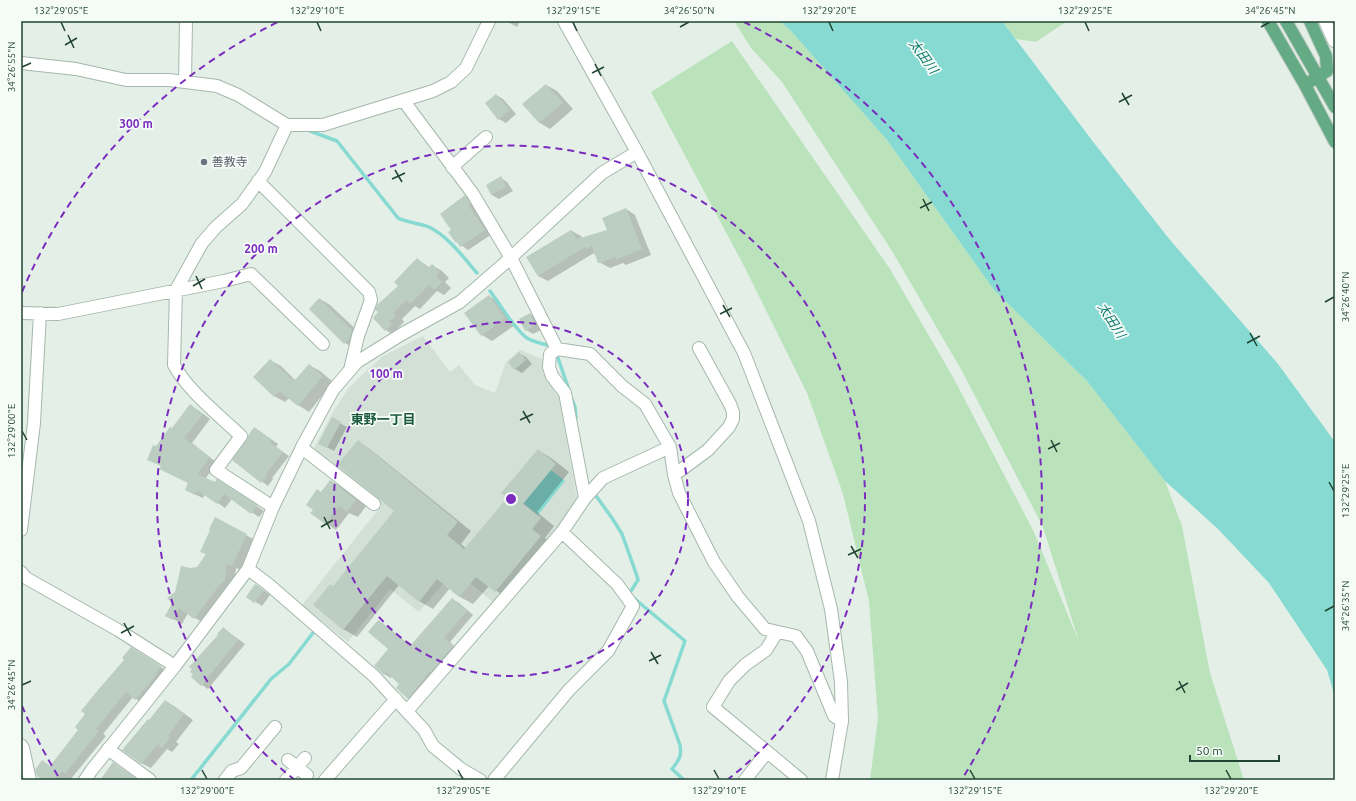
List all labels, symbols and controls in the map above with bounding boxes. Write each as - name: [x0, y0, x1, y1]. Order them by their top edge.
- text: 132°29'05"E: [34, 5, 89, 16]
- text: 132°29'10"E: [290, 5, 345, 16]
- text: 132°29'15"E: [546, 5, 601, 16]
- text: 34°26'50"N: [664, 5, 714, 16]
- text: 132°29'20"E: [802, 5, 857, 16]
- text: 132°29'25"E: [1058, 5, 1113, 16]
- text: 34°26'45"N: [1245, 5, 1295, 16]
- water label: 太田川: [907, 36, 942, 78]
- text: 34°26'55"N: [6, 42, 17, 92]
- text: 300 m: [119, 117, 153, 130]
- place label: 善教寺: [212, 155, 248, 168]
- marker: 善教寺: [199, 157, 209, 167]
- text: 200 m: [244, 242, 278, 255]
- text: 34°26'40"N: [1340, 272, 1351, 322]
- water label: 太田川: [1096, 300, 1130, 342]
- text: 100 m: [369, 367, 403, 380]
- text: 132°29'00"E: [6, 403, 17, 458]
- district label: 東野一丁目: [350, 412, 416, 426]
- text: 132°29'25"E: [1340, 463, 1351, 518]
- centre of rings: [504, 492, 518, 506]
- text: 34°26'35"N: [1340, 581, 1351, 631]
- text: 34°26'45"N: [6, 660, 17, 710]
- scale bar: [1190, 737, 1279, 763]
- text: 50 m: [1196, 744, 1223, 757]
- text: 132°29'00"E: [180, 785, 235, 796]
- text: 132°29'05"E: [436, 785, 491, 796]
- text: 132°29'10"E: [692, 785, 747, 796]
- text: 132°29'15"E: [948, 785, 1003, 796]
- text: 132°29'20"E: [1204, 785, 1259, 796]

